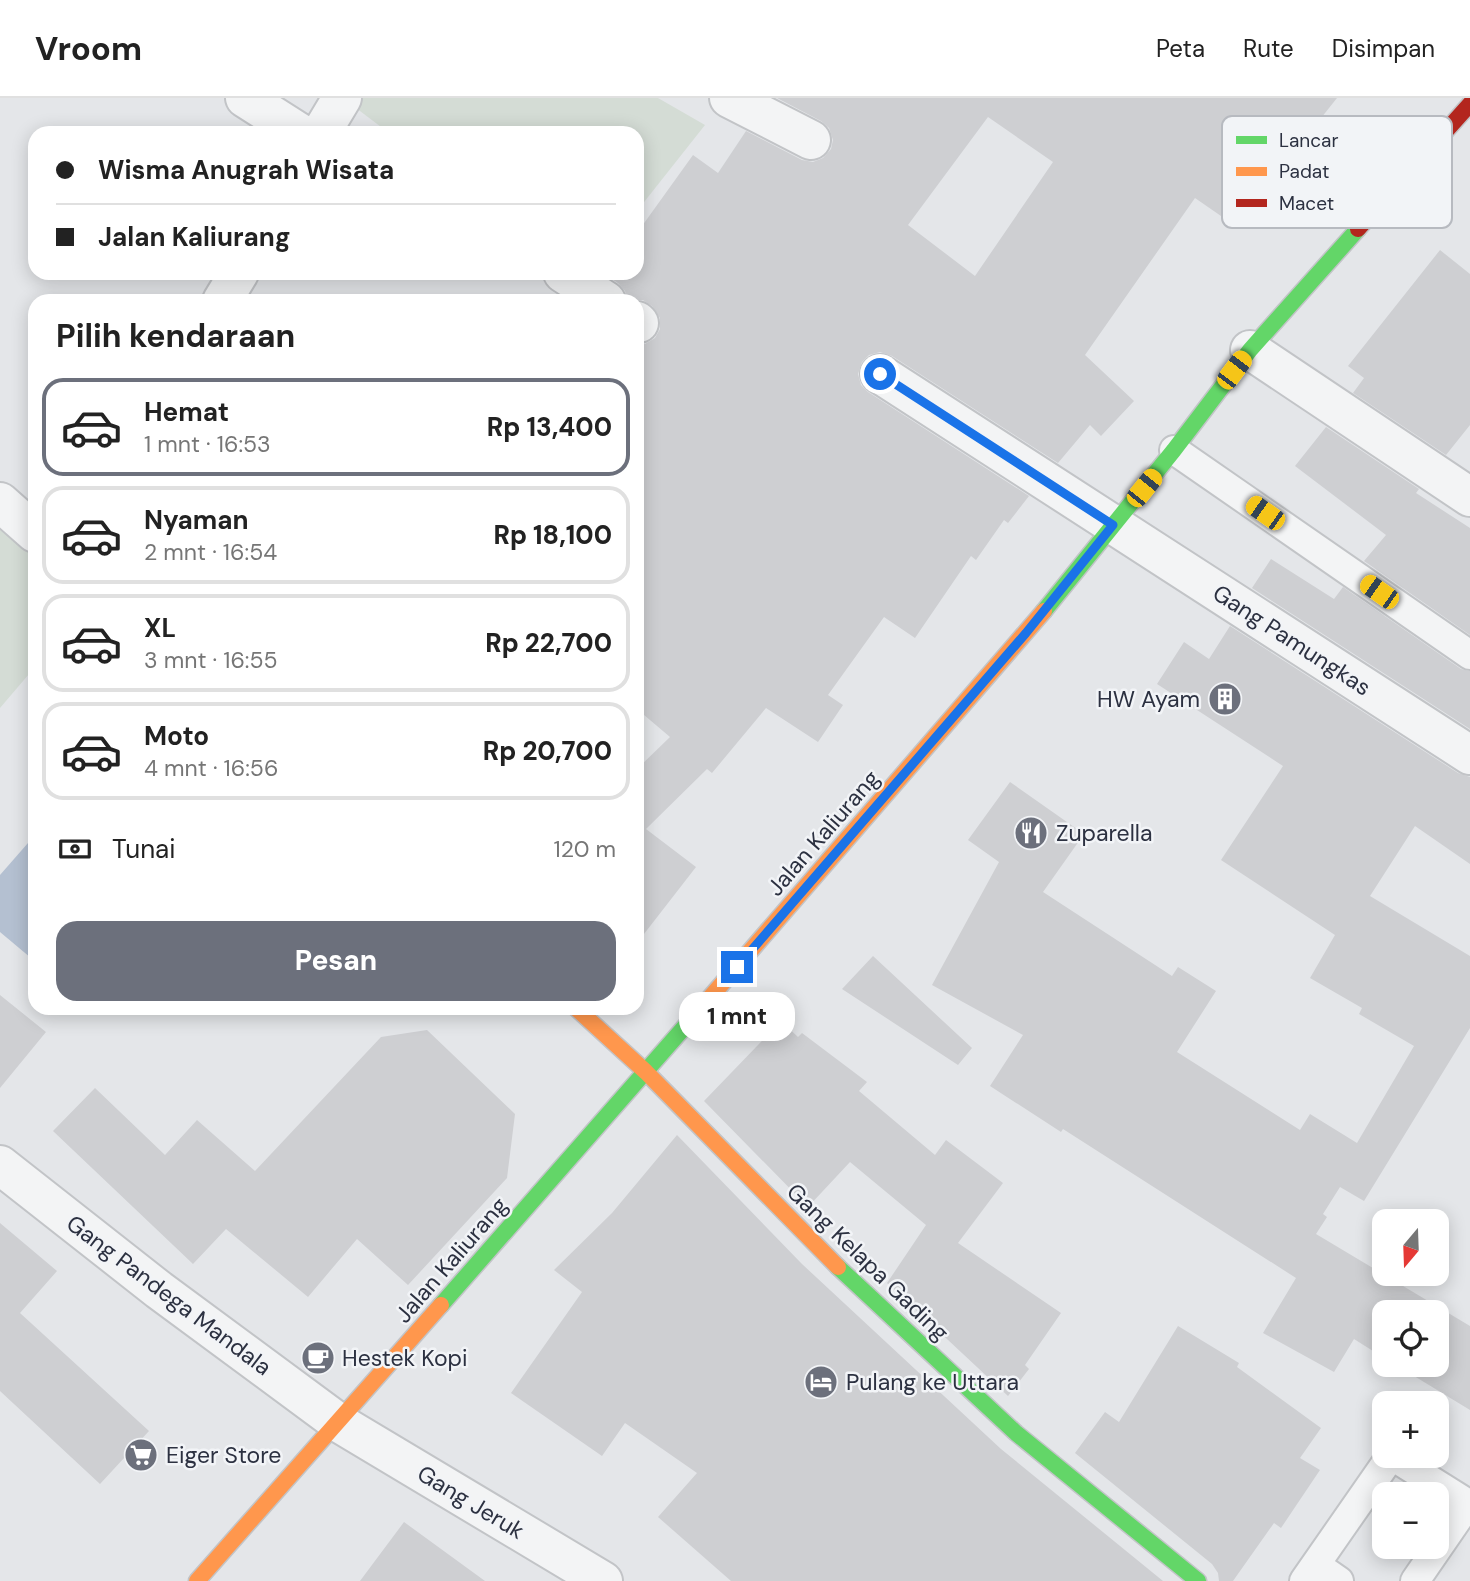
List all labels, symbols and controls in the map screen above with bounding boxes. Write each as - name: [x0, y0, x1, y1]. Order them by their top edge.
- text: Vroom: [35, 27, 142, 70]
- text: Peta: [1156, 33, 1205, 64]
- text: Rute: [1243, 33, 1294, 64]
- text: Disimpan: [1332, 33, 1435, 64]
- legend: [1222, 116, 1452, 228]
- text: Lancar: [1279, 128, 1339, 153]
- text: Wisma Anugrah Wisata: [98, 153, 394, 187]
- text: Padat: [1279, 159, 1329, 184]
- text: Macet: [1279, 191, 1334, 216]
- text: Jalan Kaliurang: [98, 220, 290, 254]
- text: Pilih kendaraan: [56, 315, 295, 357]
- car: [1213, 347, 1256, 393]
- route start: [864, 358, 896, 390]
- text: Hemat: [144, 395, 229, 429]
- icon: car: [60, 396, 123, 459]
- text: Rp 13,400: [487, 410, 612, 444]
- text: 1 mnt · 16:53: [144, 429, 271, 459]
- car: [1123, 465, 1166, 511]
- car: [1242, 492, 1289, 534]
- text: Nyaman: [144, 503, 249, 537]
- icon: car: [60, 504, 123, 567]
- text: Rp 18,100: [493, 518, 612, 552]
- text: 2 mnt · 16:54: [144, 537, 277, 567]
- car: [1356, 571, 1403, 613]
- street label: Gang Pamungkas: [1207, 578, 1377, 702]
- text: XL: [144, 611, 176, 645]
- icon: car: [60, 612, 123, 675]
- text: Rp 22,700: [485, 626, 612, 660]
- text: 3 mnt · 16:55: [144, 645, 278, 675]
- building icon: HW Ayam: [1206, 680, 1244, 718]
- place label: HW Ayam: [1097, 684, 1200, 714]
- text: Moto: [144, 719, 209, 753]
- icon: car: [60, 720, 123, 783]
- text: Rp 20,700: [483, 734, 612, 768]
- text: 4 mnt · 16:56: [144, 753, 278, 783]
- street label: Jalan Kaliurang: [760, 764, 886, 902]
- restaurant icon: Zuparella: [1012, 814, 1050, 852]
- place label: Zuparella: [1056, 818, 1152, 848]
- icon: cash: [56, 830, 94, 868]
- text: Tunai: [112, 832, 176, 866]
- text: 120 m: [553, 834, 616, 864]
- button: Pesan: [56, 921, 616, 1001]
- route end: [721, 951, 753, 983]
- callout: 1 mnt: [679, 992, 795, 1040]
- text: 1 mnt: [707, 1001, 767, 1031]
- street label: Gang Kelapa Gading: [780, 1177, 956, 1347]
- street label: Jalan Kaliurang: [388, 1191, 514, 1329]
- street label: Gang Pandega Mandala: [60, 1208, 278, 1382]
- north arrow: [1372, 1209, 1449, 1286]
- map controls: [1372, 1209, 1449, 1559]
- button: locate: [1372, 1300, 1449, 1377]
- cafe icon: Hestek Kopi: [299, 1339, 337, 1377]
- place label: Hestek Kopi: [342, 1343, 467, 1373]
- hotel icon: Pulang ke Uttara: [802, 1363, 840, 1401]
- place label: Pulang ke Uttara: [846, 1367, 1019, 1397]
- button: +: [1372, 1391, 1449, 1468]
- supermarket icon: Eiger Store: [122, 1436, 160, 1474]
- place label: Eiger Store: [166, 1440, 281, 1470]
- street label: Gang Jeruk: [412, 1458, 530, 1546]
- button: −: [1372, 1482, 1449, 1559]

